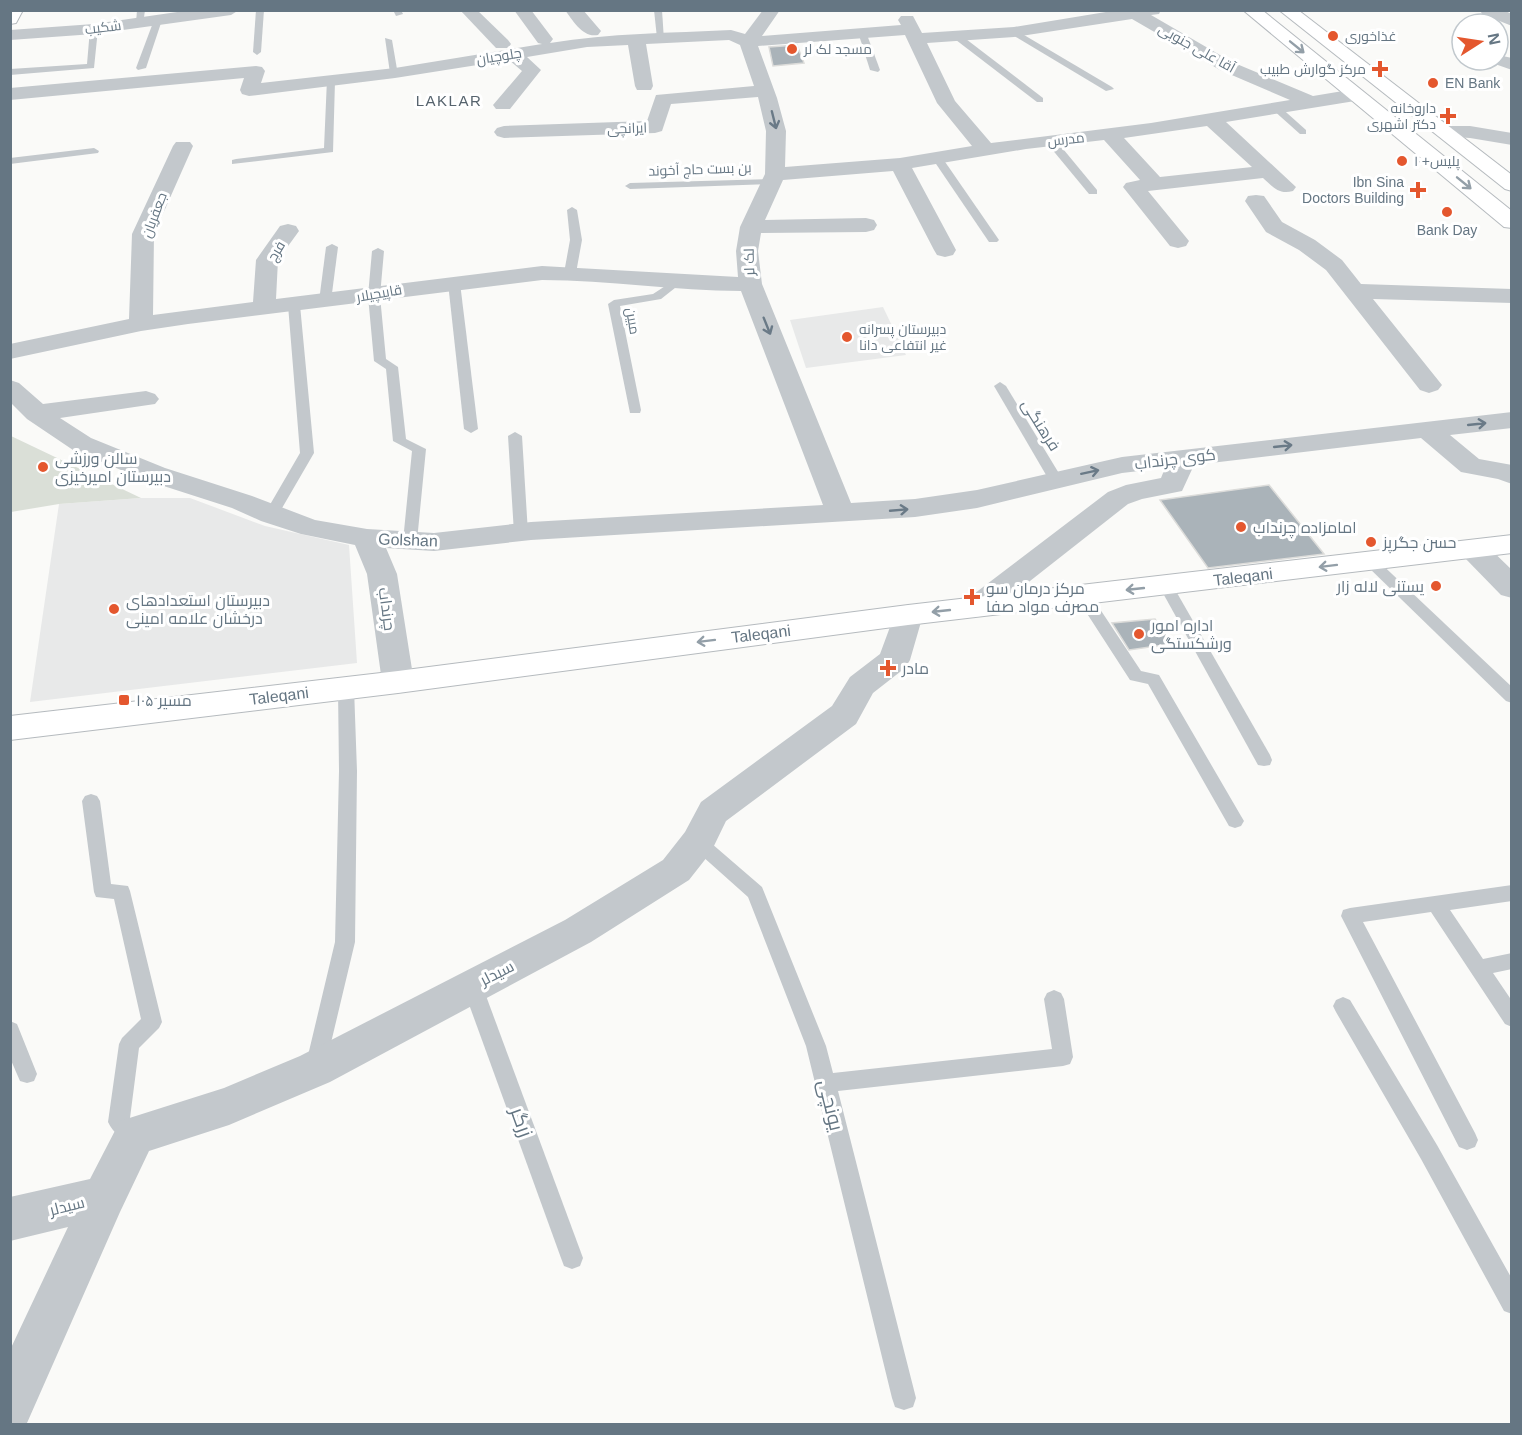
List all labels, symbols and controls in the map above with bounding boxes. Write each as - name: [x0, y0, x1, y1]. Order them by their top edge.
- north arrow: [1450, 12, 1510, 72]
- street label: شکیب: [84, 17, 122, 37]
- street label: آقا علی جنوبی: [1156, 20, 1238, 76]
- place label: غذاخوری: [1345, 28, 1397, 44]
- marker: غذاخوری: [1326, 29, 1340, 43]
- text: N: [1485, 32, 1504, 46]
- place label: مسجد لک لر: [803, 41, 872, 57]
- one-way arrow: [1289, 41, 1305, 54]
- marker: مسجد لک لر: [785, 42, 799, 56]
- street label: چلوچیان: [475, 45, 523, 69]
- marker: مرکز گوارش طبیب: [1371, 60, 1389, 78]
- place label: مرکز گوارش طبیب: [1260, 61, 1366, 77]
- place label: EN Bank: [1445, 75, 1501, 91]
- marker: EN Bank: [1426, 76, 1440, 90]
- district label: LAKLAR: [416, 92, 482, 109]
- place label: داروخانه دکتر اشهری: [1367, 100, 1436, 132]
- marker: داروخانه دکتر اشهری: [1441, 109, 1455, 123]
- one-way arrow: [768, 110, 780, 129]
- street label: ایرانچی: [607, 119, 647, 139]
- street label: مدرس: [1047, 129, 1085, 149]
- place label: پلیس+۱۰: [1414, 153, 1460, 171]
- marker: پلیس+۱۰: [1395, 154, 1409, 168]
- street label: بن بست حاج آخوند: [648, 159, 752, 180]
- place label: Ibn Sina Doctors Building: [1302, 174, 1404, 206]
- one-way arrow: [1456, 177, 1472, 190]
- marker: Ibn Sina Doctors Building: [1409, 181, 1427, 199]
- street label: جعفریان: [138, 190, 170, 240]
- marker: Bank Day: [1440, 205, 1454, 219]
- place label: Bank Day: [1417, 222, 1477, 238]
- street label: فرج: [264, 238, 289, 265]
- street label: لک لر: [741, 248, 758, 277]
- street label: قاپیچیلار: [354, 281, 403, 307]
- street label: مبین: [623, 306, 643, 336]
- one-way arrow: [763, 317, 774, 335]
- place label: دبیرستان پسرانه غیر انتفاعی دانا: [859, 321, 947, 353]
- marker: دبیرستان پسرانه غیر انتفاعی دانا: [840, 330, 854, 344]
- street label: فرهنگی: [1017, 396, 1063, 455]
- one-way arrow: [1466, 418, 1486, 429]
- one-way arrow: [1273, 440, 1293, 451]
- street label: کوی چرنداب: [1134, 446, 1217, 475]
- place label: سالن ورزشی دبیرستان امیرخیزی: [55, 450, 171, 487]
- marker: سالن ورزشی دبیرستان امیرخیزی: [36, 460, 50, 474]
- one-way arrow: [1080, 466, 1099, 478]
- one-way arrow: [889, 504, 908, 515]
- place label: امامزاده چرنداب: [1253, 519, 1357, 539]
- marker: امامزاده چرنداب: [1234, 520, 1248, 534]
- street label: Golshan: [378, 530, 438, 550]
- place label: حسن جگرپز: [1382, 534, 1456, 554]
- marker: حسن جگرپز: [1364, 535, 1378, 549]
- one-way arrow: [1319, 561, 1339, 572]
- street label: Taleqani: [1212, 565, 1274, 589]
- place label: یستنی لاله زار: [1336, 578, 1425, 597]
- marker: یستنی لاله زار: [1429, 579, 1443, 593]
- place label: مرکز درمان سو مصرف مواد صفا: [986, 580, 1099, 616]
- one-way arrow: [1125, 584, 1145, 595]
- street label: چرنداب: [373, 586, 398, 632]
- marker: مرکز درمان سو مصرف مواد صفا: [963, 588, 981, 606]
- place label: دبیرستان استعدادهای درخشان علامه امینی: [126, 592, 270, 629]
- marker: دبیرستان استعدادهای درخشان علامه امینی: [107, 602, 121, 616]
- one-way arrow: [932, 606, 951, 617]
- place label: اداره امور ورشکستگی: [1150, 617, 1232, 654]
- street label: Taleqani: [730, 622, 792, 646]
- marker: اداره امور ورشکستگی: [1132, 627, 1146, 641]
- one-way arrow: [696, 636, 716, 647]
- marker: مادر: [879, 659, 897, 677]
- place label: مادر: [901, 660, 929, 678]
- street label: Taleqani: [248, 684, 310, 708]
- place label: مسیر ۱۰۵: [136, 692, 192, 710]
- marker: مسیر ۱۰۵: [117, 693, 131, 707]
- street label: سیدلر: [476, 957, 517, 990]
- street label: یونچی: [812, 1077, 848, 1134]
- street label: زرگر: [505, 1103, 537, 1140]
- street label: سیدلر: [47, 1193, 87, 1220]

